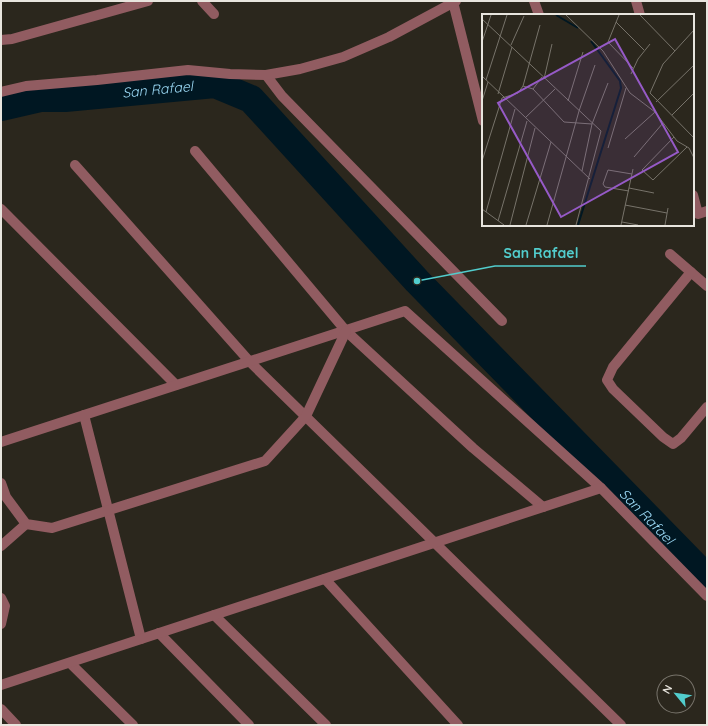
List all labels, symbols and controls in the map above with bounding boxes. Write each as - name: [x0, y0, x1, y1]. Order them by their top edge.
- inset map: [482, 14, 694, 226]
- water label: San Rafael: [121, 77, 195, 102]
- callout: San Rafael: [495, 240, 586, 266]
- text: San Rafael: [504, 244, 578, 262]
- water label: San Rafael: [616, 485, 679, 549]
- north arrow: [656, 674, 696, 714]
- text: N: [659, 682, 675, 696]

